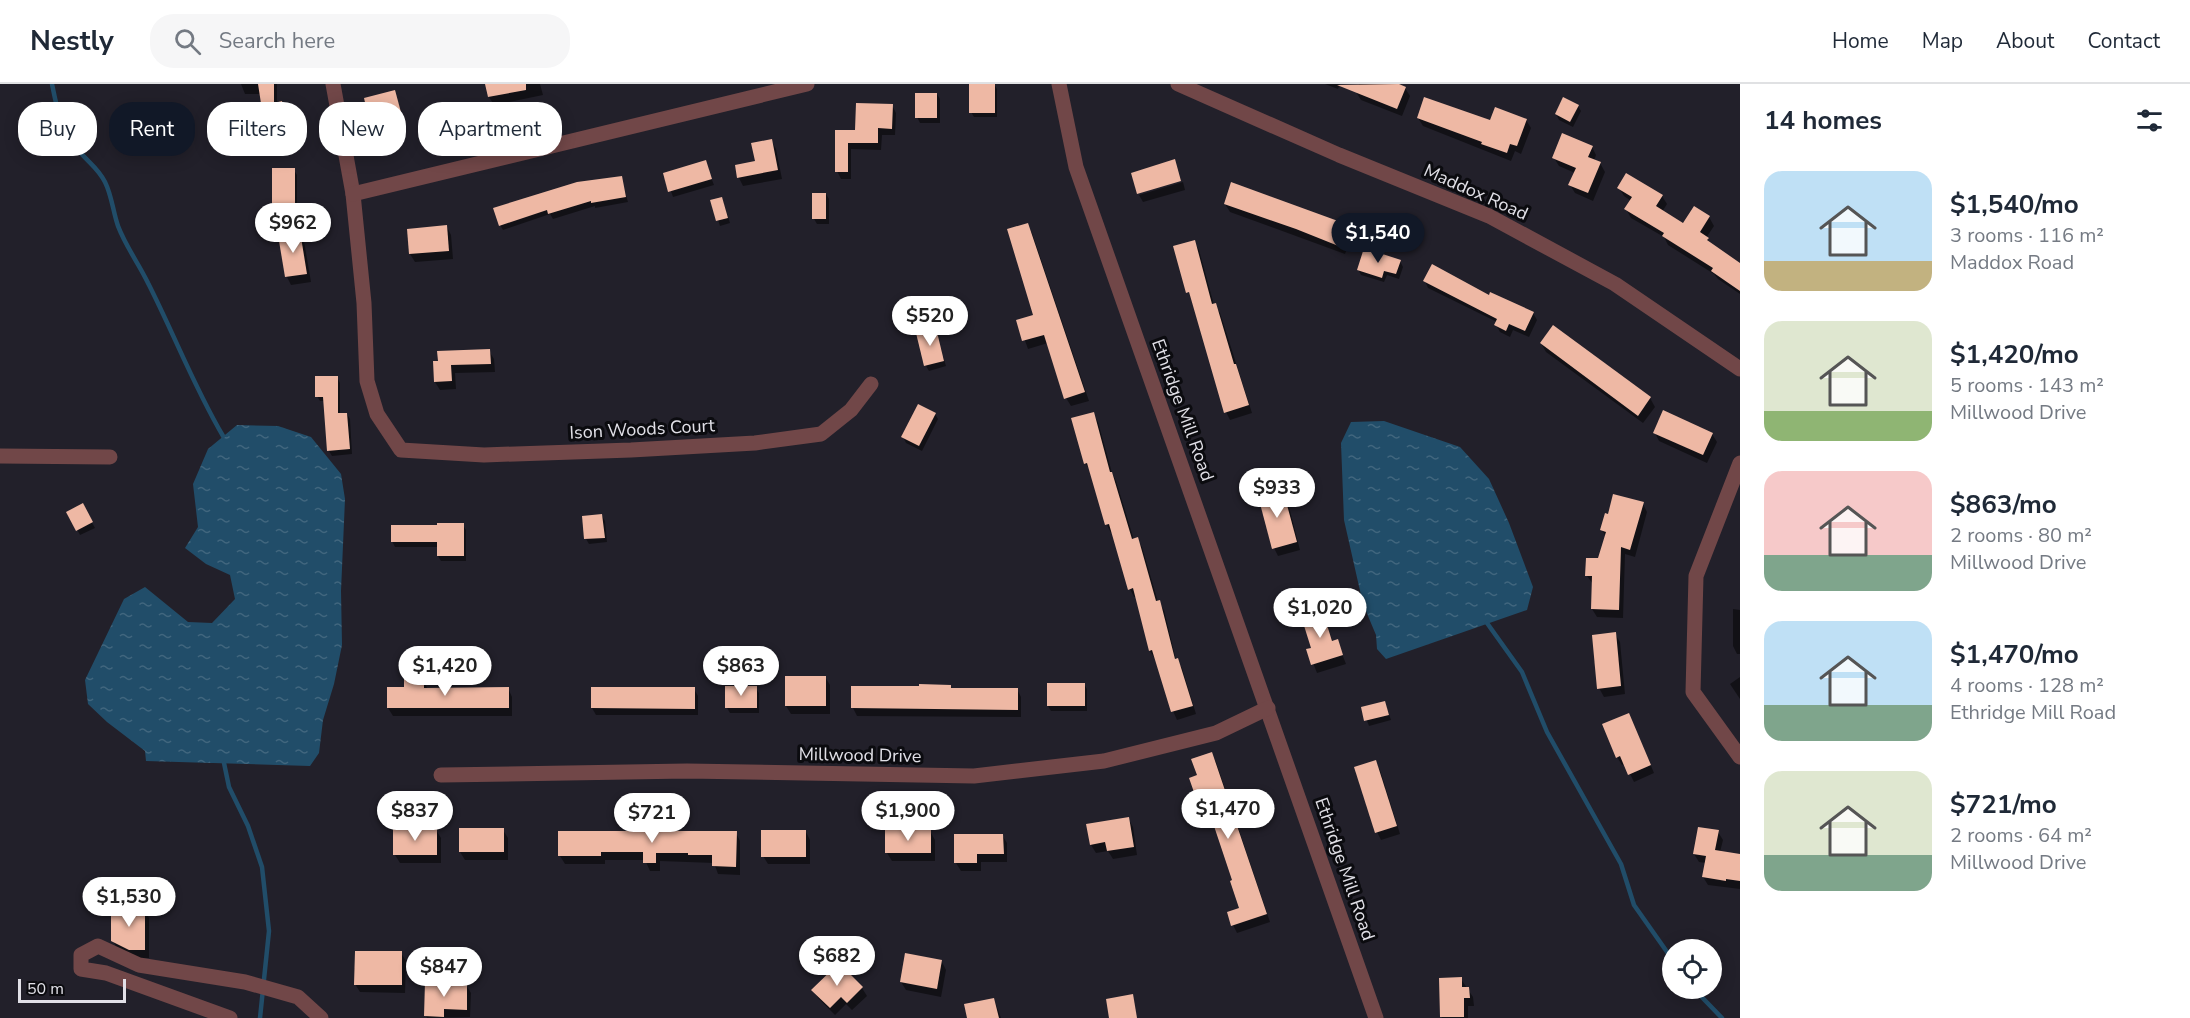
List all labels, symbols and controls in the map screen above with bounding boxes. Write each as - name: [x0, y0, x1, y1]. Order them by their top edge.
- search box: [150, 14, 570, 68]
- text: Nestly: [30, 22, 114, 60]
- icon: search: [171, 25, 204, 58]
- text: Search here: [219, 26, 335, 56]
- text: Home: [1832, 27, 1889, 55]
- text: Map: [1922, 27, 1963, 55]
- text: About: [1996, 27, 2054, 55]
- text: Contact: [2087, 27, 2160, 55]
- chip: Buy: [18, 102, 97, 156]
- chip: Rent: [109, 102, 195, 156]
- chip: Filters: [207, 102, 307, 156]
- chip: New: [319, 102, 406, 156]
- chip: Apartment: [418, 102, 562, 156]
- text: 14 homes: [1764, 103, 1882, 138]
- icon: filters: [2133, 104, 2166, 137]
- street label: Maddox Road: [1420, 158, 1532, 226]
- text: $1,540/mo: [1950, 187, 2079, 222]
- icon: home: [1812, 195, 1884, 267]
- pin: $962: [257, 203, 329, 254]
- text: $962: [269, 209, 317, 236]
- pin: $1,540: [1329, 213, 1427, 264]
- text: $1,540: [1346, 219, 1410, 246]
- text: 3 rooms · 116 m²: [1950, 222, 2104, 249]
- text: Maddox Road: [1950, 249, 2074, 276]
- pin: $520: [894, 296, 966, 347]
- text: $520: [906, 302, 954, 329]
- street label: Ethridge Mill Road: [1146, 336, 1220, 484]
- text: $1,420/mo: [1950, 337, 2079, 372]
- icon: home: [1812, 345, 1884, 417]
- text: 5 rooms · 143 m²: [1950, 372, 2104, 399]
- text: Millwood Drive: [1950, 399, 2087, 426]
- street label: Ison Woods Court: [569, 413, 716, 445]
- pin: $933: [1241, 468, 1313, 519]
- text: $933: [1253, 474, 1301, 501]
- text: $863/mo: [1950, 487, 2057, 522]
- icon: home: [1812, 495, 1884, 567]
- text: 2 rooms · 80 m²: [1950, 522, 2092, 549]
- text: Millwood Drive: [1950, 549, 2087, 576]
- pin: $1,020: [1271, 588, 1369, 639]
- text: $1,020: [1288, 594, 1352, 621]
- text: $1,470/mo: [1950, 637, 2079, 672]
- icon: home: [1812, 645, 1884, 717]
- pin: $1,420: [396, 646, 494, 697]
- pin: $863: [705, 646, 777, 697]
- text: $1,420: [413, 652, 477, 679]
- text: $863: [717, 652, 765, 679]
- text: 4 rooms · 128 m²: [1950, 672, 2104, 699]
- text: Ethridge Mill Road: [1950, 699, 2116, 726]
- street label: Millwood Drive: [798, 742, 922, 768]
- text: $721/mo: [1950, 787, 2057, 822]
- pin: $1,470: [1179, 789, 1277, 840]
- pin: $837: [379, 791, 451, 842]
- pin: $1,900: [859, 791, 957, 842]
- pin: $721: [616, 793, 688, 844]
- street label: Ethridge Mill Road: [1309, 794, 1381, 944]
- text: $1,470: [1196, 795, 1260, 822]
- icon: home: [1812, 795, 1884, 867]
- text: $837: [391, 797, 439, 824]
- text: $1,900: [876, 797, 940, 824]
- text: $721: [628, 799, 676, 826]
- text: 2 rooms · 64 m²: [1950, 822, 2092, 849]
- text: Millwood Drive: [1950, 849, 2087, 876]
- pin: $1,530: [80, 877, 178, 928]
- text: $1,530: [97, 883, 161, 910]
- pin: $682: [801, 936, 873, 987]
- map controls: [1662, 939, 1722, 999]
- button: locate: [1662, 939, 1722, 999]
- text: $682: [813, 942, 861, 969]
- pin: $847: [408, 947, 480, 998]
- text: $847: [420, 953, 468, 980]
- scale bar: [18, 976, 126, 1004]
- text: 50 m: [27, 978, 64, 1000]

